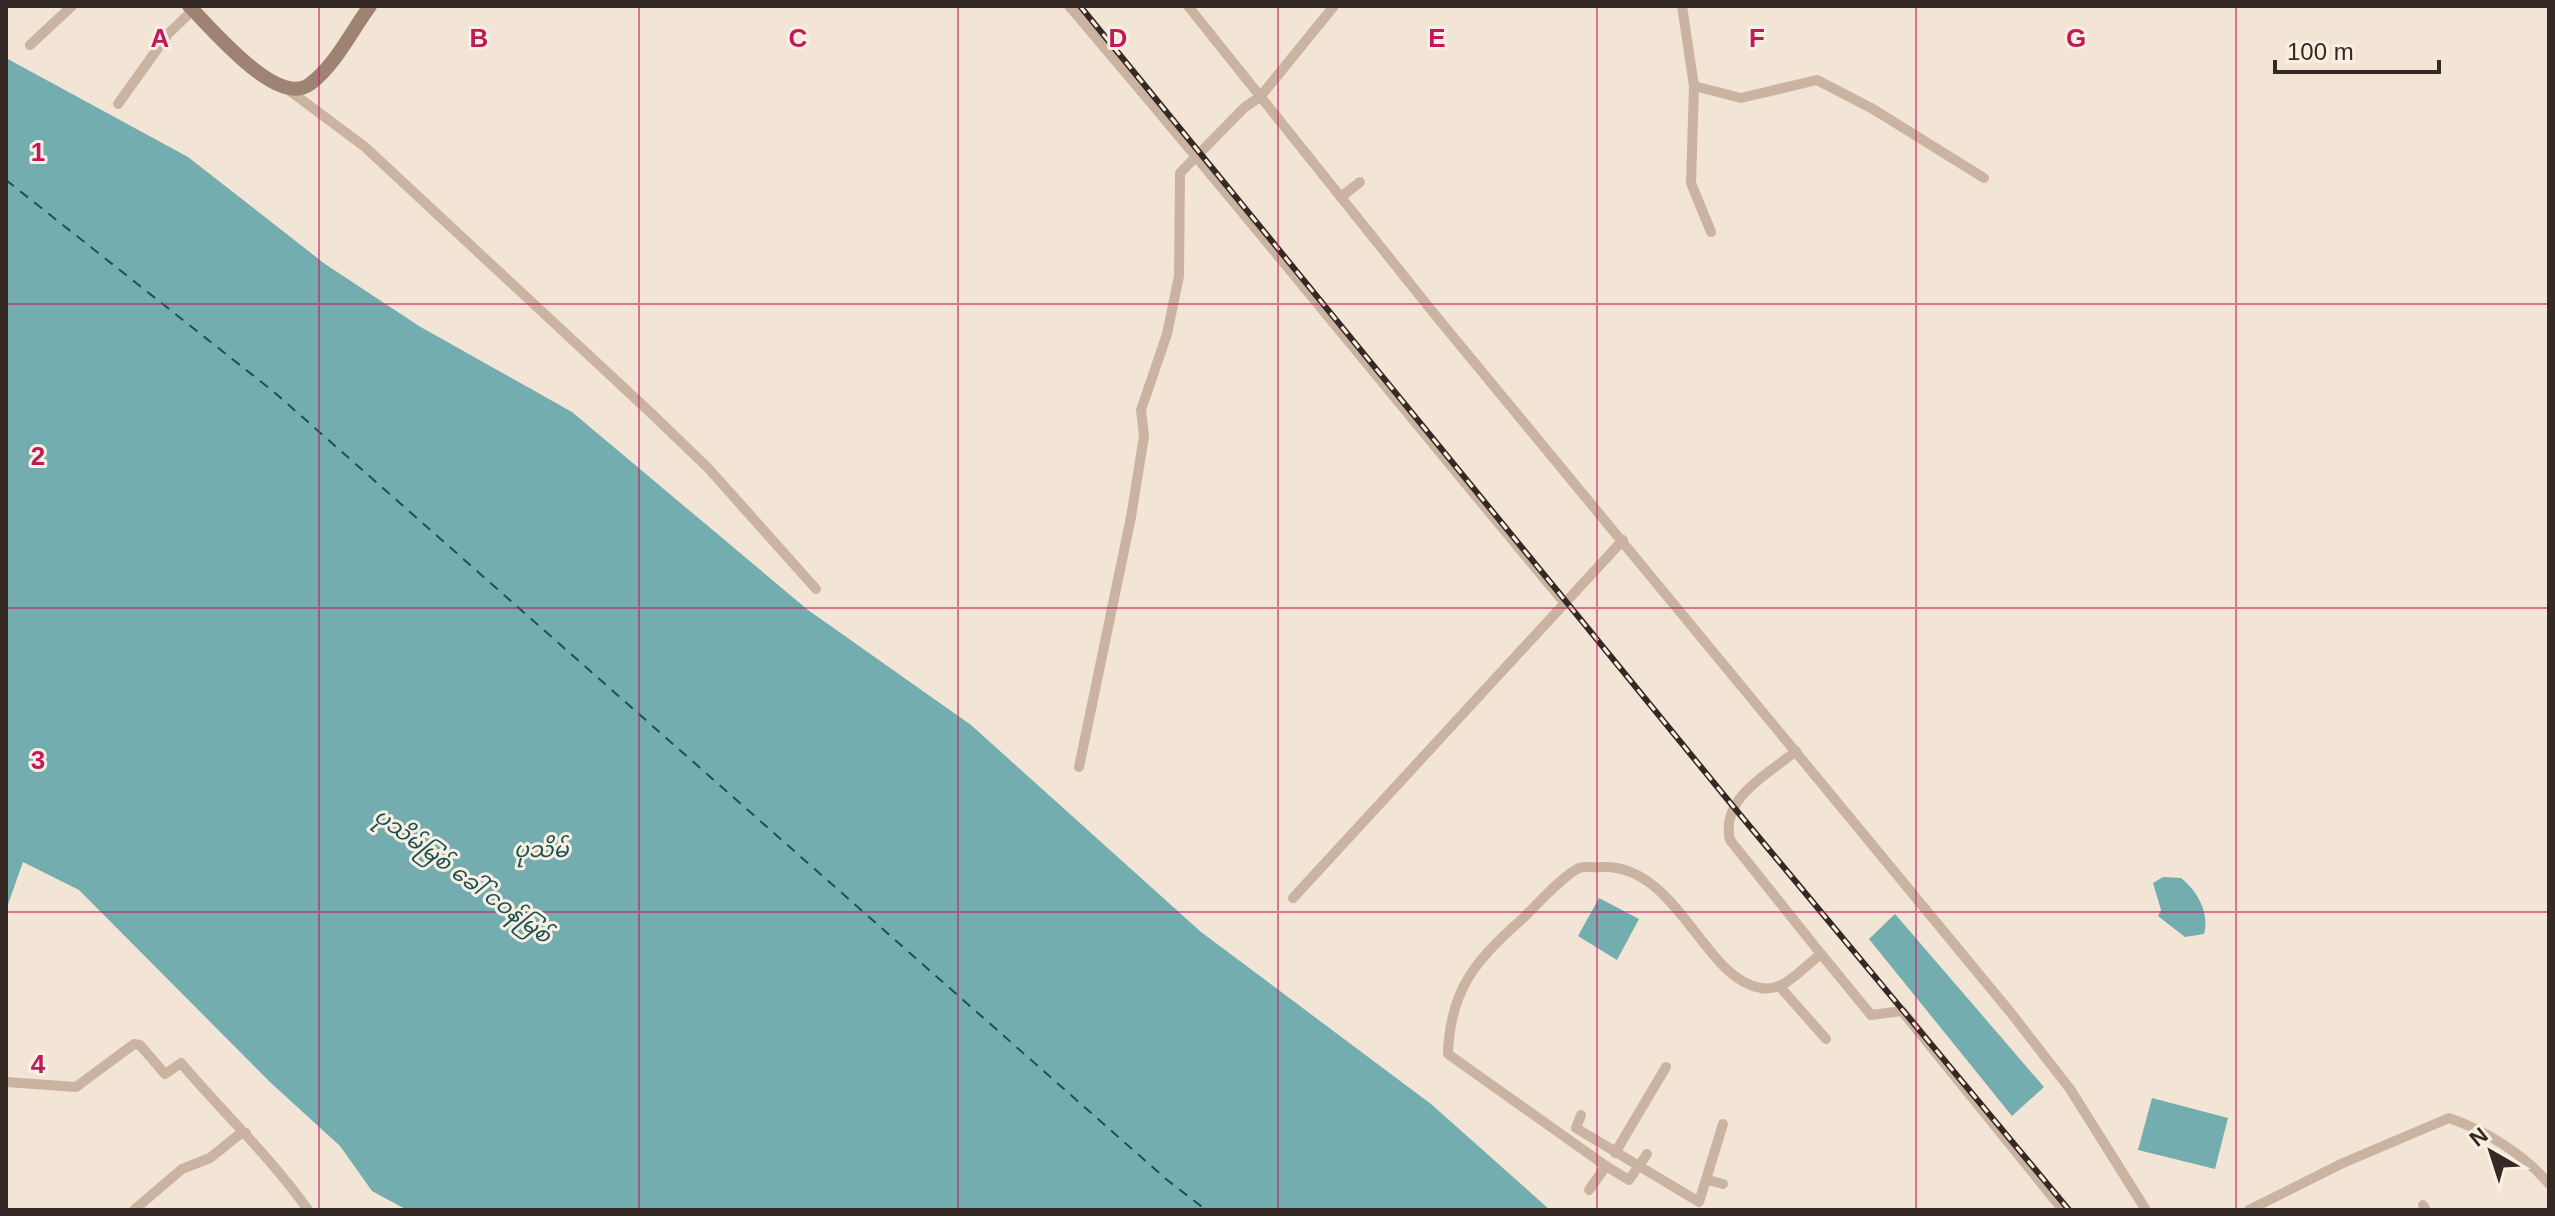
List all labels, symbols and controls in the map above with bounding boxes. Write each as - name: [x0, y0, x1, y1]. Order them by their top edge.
- text: A: [151, 23, 170, 53]
- text: B: [470, 23, 488, 53]
- text: C: [789, 23, 808, 53]
- text: D: [1109, 23, 1127, 53]
- text: E: [1428, 23, 1446, 53]
- text: F: [1749, 23, 1765, 53]
- text: G: [2066, 23, 2086, 53]
- scale bar: [2275, 24, 2439, 74]
- text: 100 m: [2287, 38, 2354, 65]
- text: 1: [31, 137, 45, 167]
- text: 2: [31, 441, 45, 471]
- text: 3: [31, 745, 45, 775]
- water label: ပုသိမ်မြစ် ခေါ် ငဝန်မြစ်: [366, 800, 559, 954]
- water label: ပုသိမ်: [514, 834, 569, 868]
- text: 4: [31, 1049, 46, 1079]
- north arrow: [2451, 1112, 2531, 1192]
- text: N: [2465, 1122, 2493, 1152]

